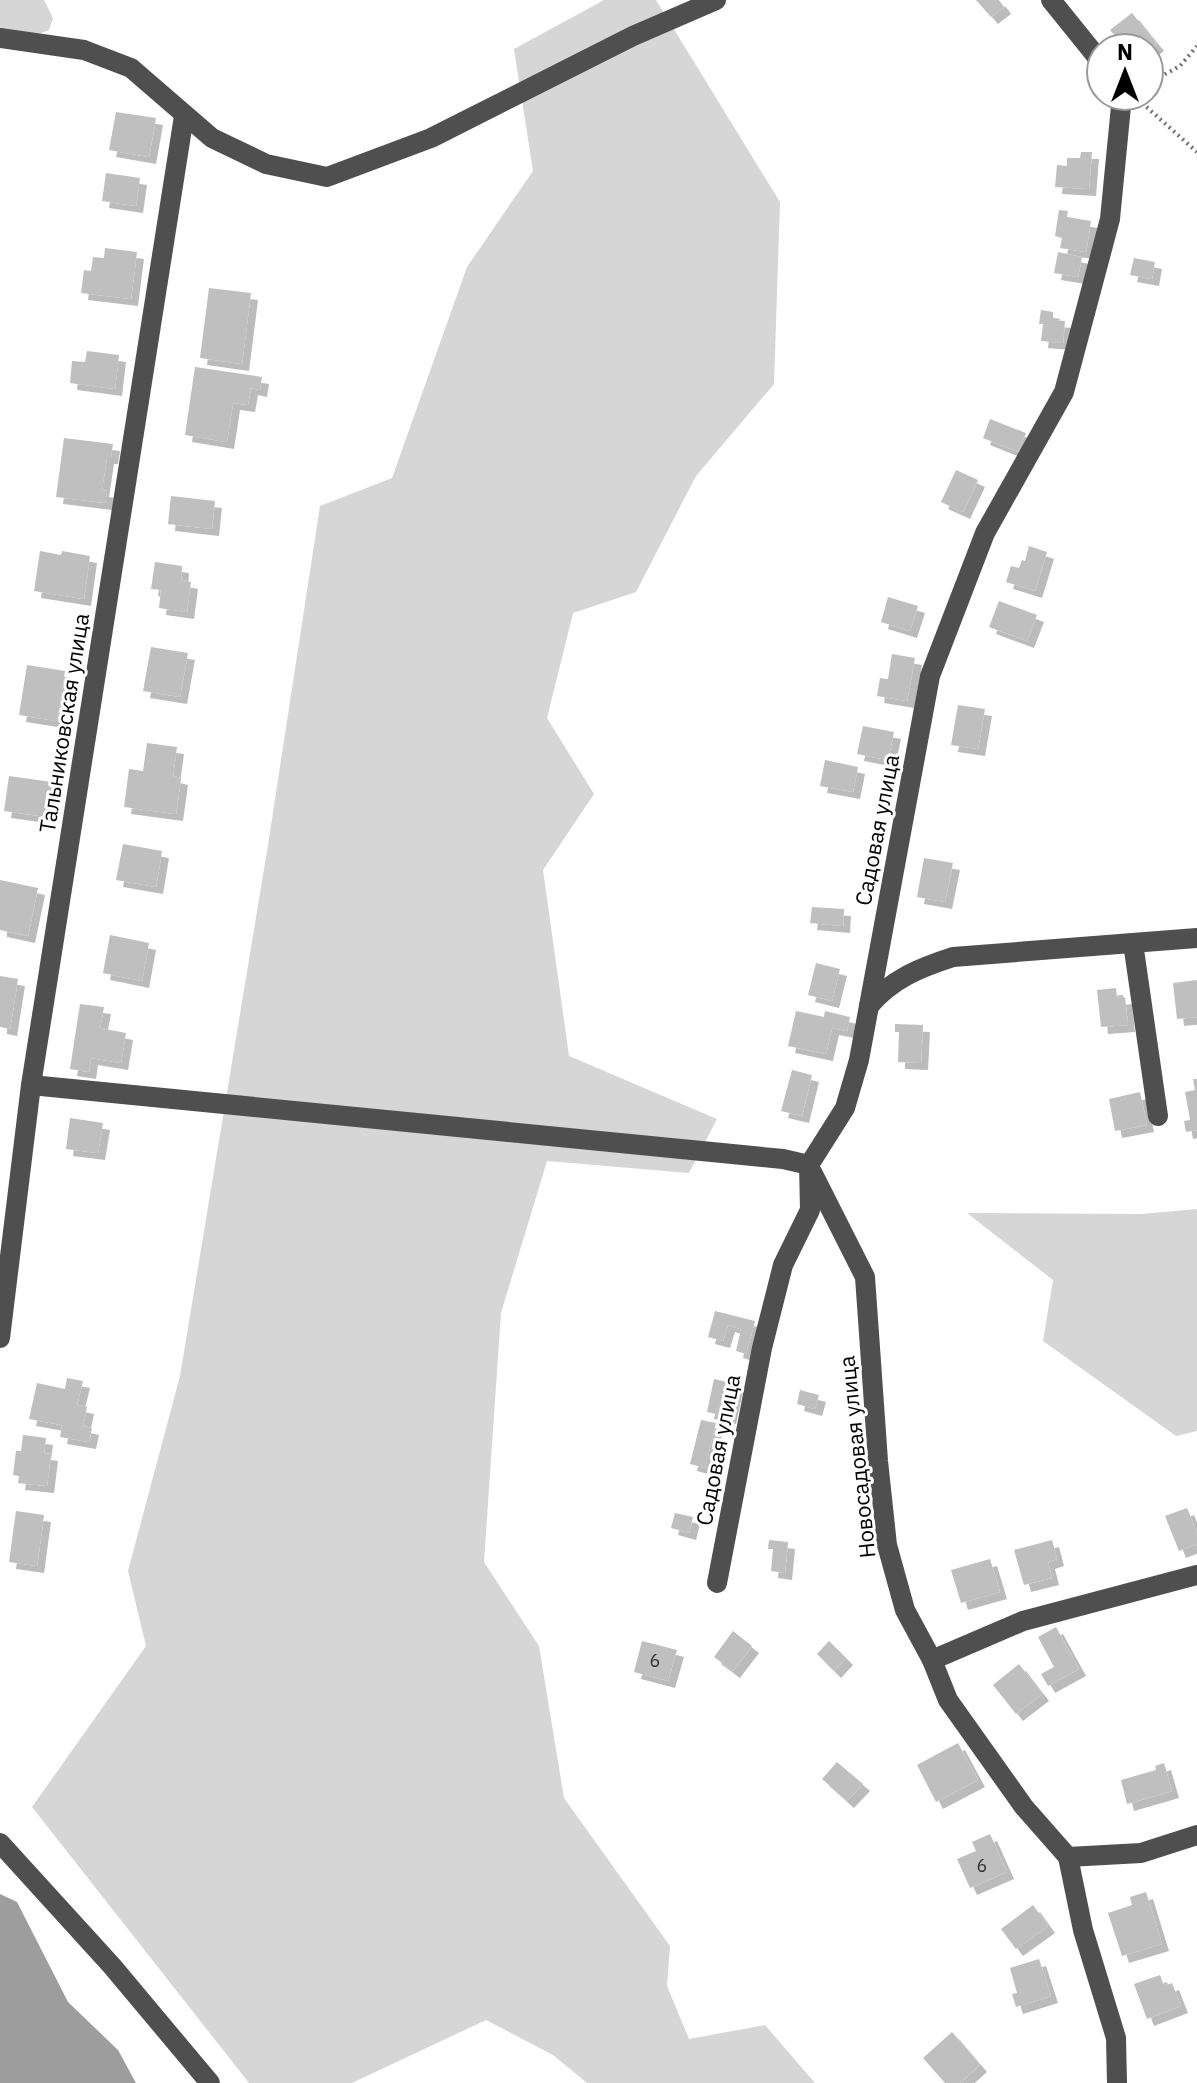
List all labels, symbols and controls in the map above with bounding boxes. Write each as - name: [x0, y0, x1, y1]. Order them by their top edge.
- north arrow: [1085, 32, 1165, 112]
- text: N: [1117, 37, 1133, 66]
- street label: Тальниковская улица: [32, 611, 95, 835]
- street label: Садовая улица: [848, 752, 905, 908]
- street label: Новосадовая улица: [831, 1354, 882, 1560]
- street label: Садовая улица: [689, 1372, 746, 1528]
- house number: 6: [650, 1649, 660, 1672]
- house number: 6: [977, 1854, 987, 1877]

